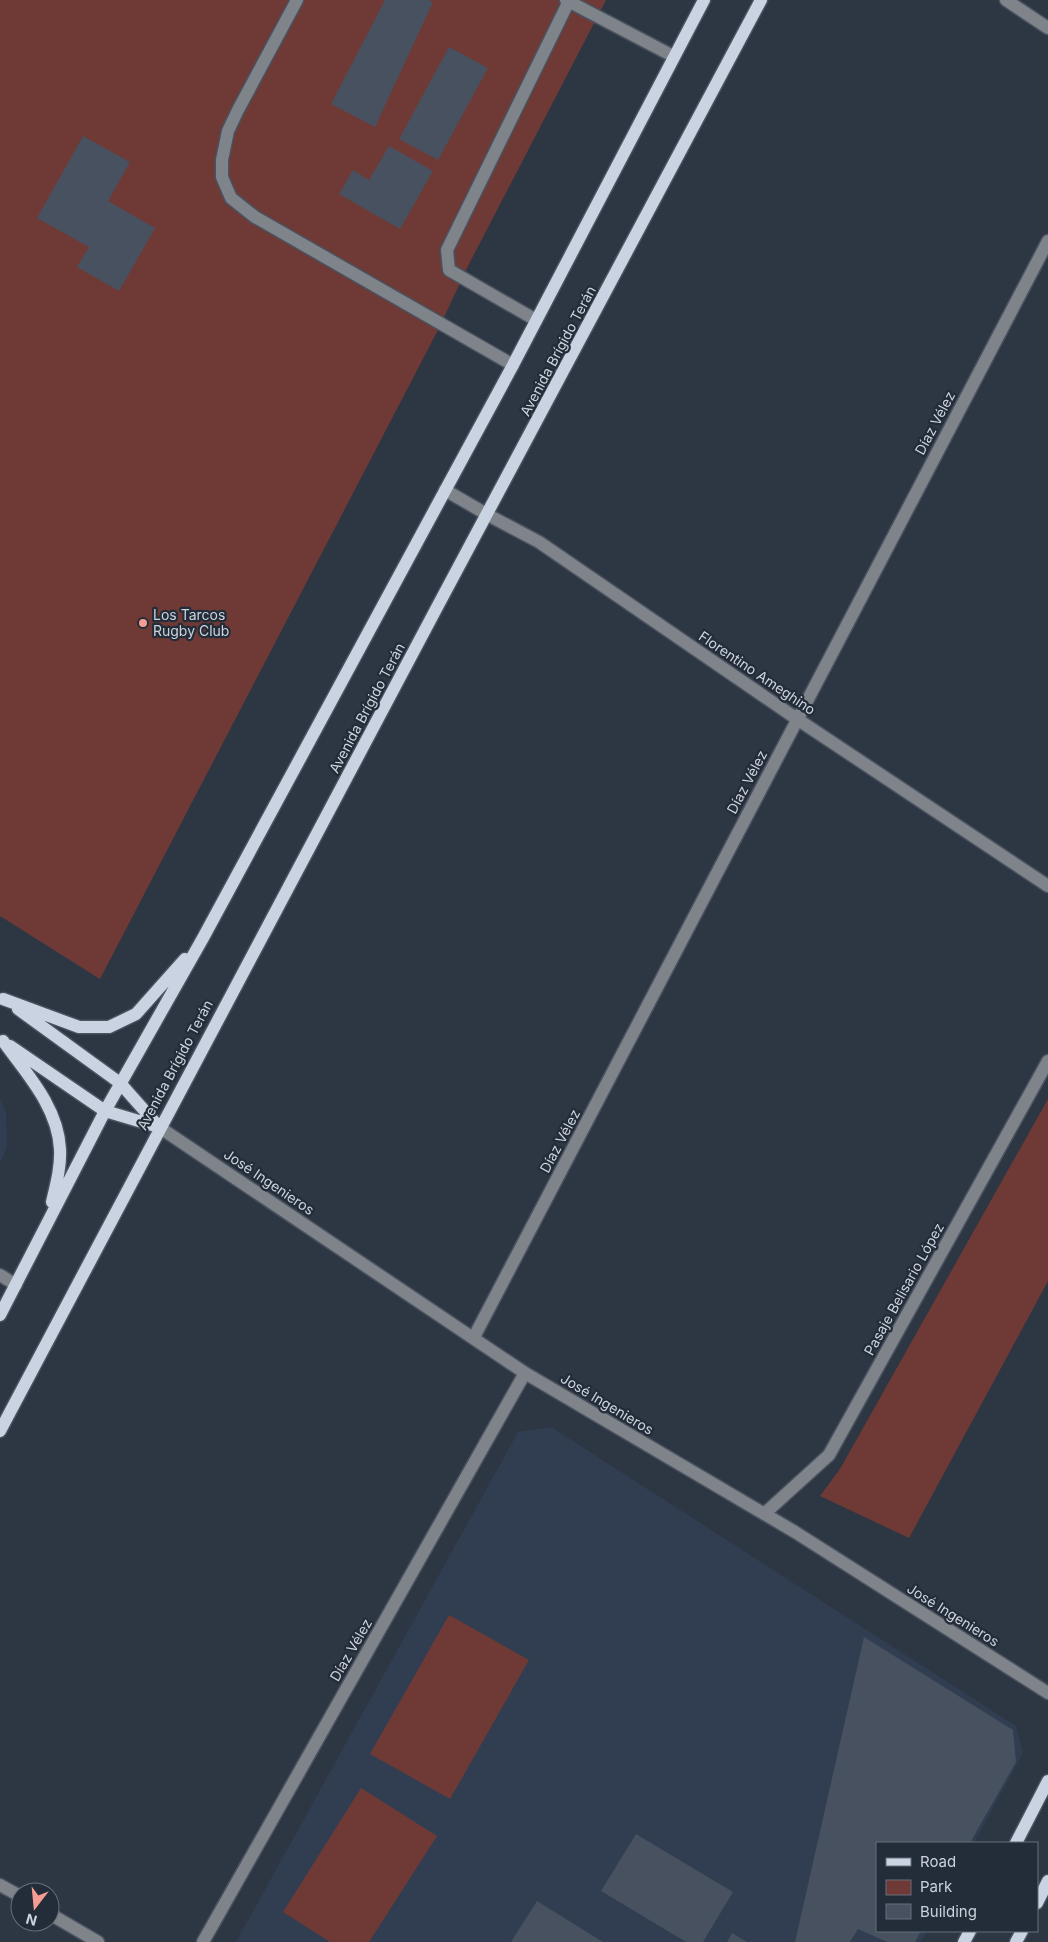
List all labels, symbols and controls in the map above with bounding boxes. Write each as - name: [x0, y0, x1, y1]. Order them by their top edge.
- street label: Avenida Brígido Terán: [516, 283, 599, 419]
- street label: Díaz Vélez: [911, 388, 958, 457]
- place label: Los Tarcos Rugby Club: [153, 606, 229, 639]
- marker: Los Tarcos Rugby Club: [137, 617, 149, 629]
- street label: Florentino Ameghino: [696, 627, 819, 718]
- street label: Avenida Brígido Terán: [325, 640, 408, 776]
- street label: Díaz Vélez: [723, 747, 770, 816]
- street label: Avenida Brígido Terán: [133, 997, 216, 1133]
- street label: Díaz Vélez: [536, 1106, 583, 1175]
- street label: José Ingenieros: [221, 1145, 318, 1218]
- street label: Pasaje Belisario López: [860, 1220, 947, 1358]
- street label: José Ingenieros: [558, 1369, 657, 1438]
- street label: José Ingenieros: [904, 1579, 1002, 1650]
- street label: Díaz Vélez: [326, 1616, 375, 1684]
- legend: [876, 1842, 1038, 1932]
- text: Road: [920, 1852, 956, 1871]
- text: Park: [920, 1877, 953, 1896]
- north arrow: [10, 1882, 60, 1932]
- text: Building: [920, 1902, 977, 1921]
- text: N: [24, 1910, 39, 1930]

